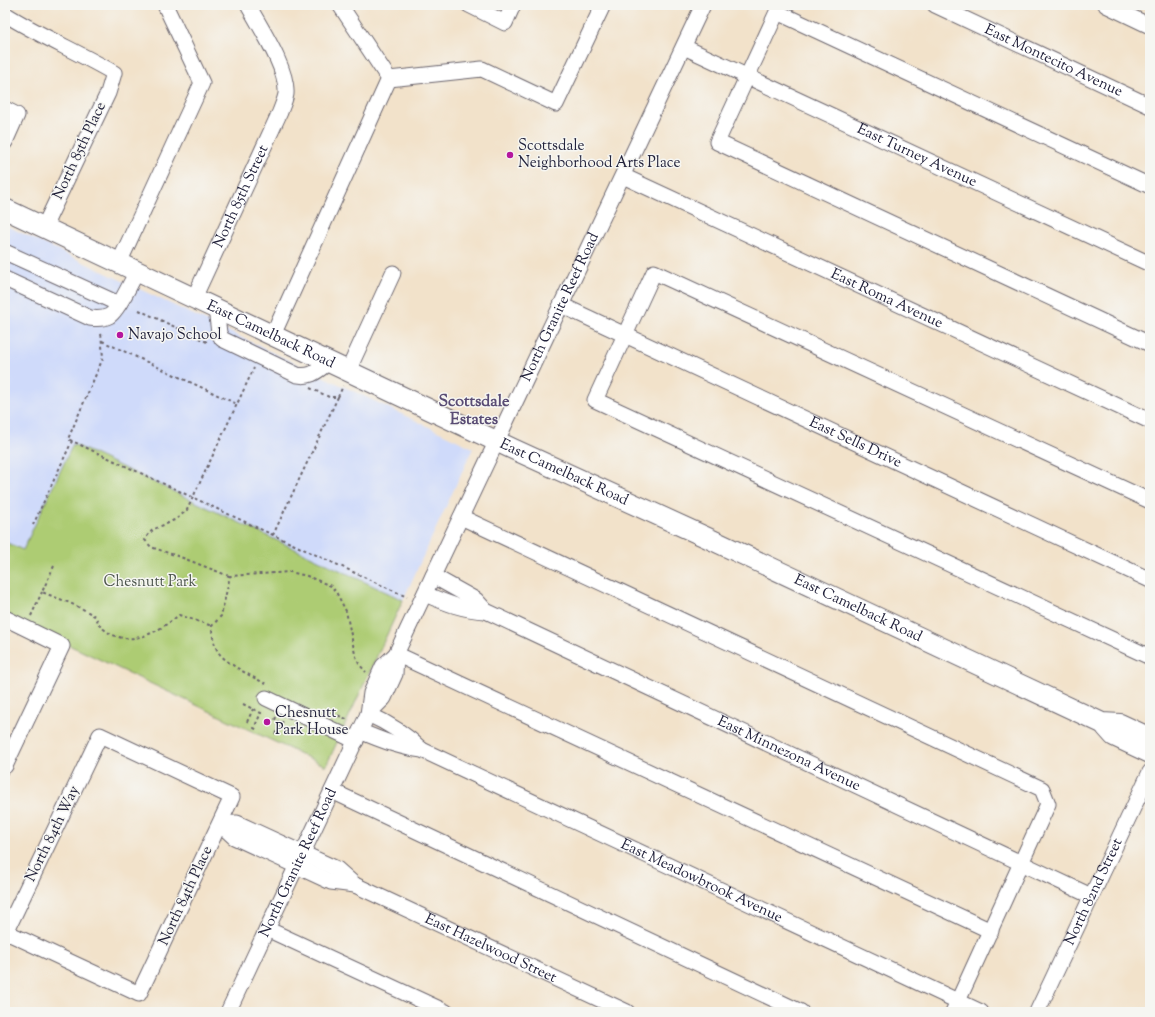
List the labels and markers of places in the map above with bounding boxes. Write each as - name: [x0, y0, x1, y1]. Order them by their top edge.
- place label: Scottsdale Neighborhood Arts Place: [518, 136, 680, 174]
- marker: Scottsdale Neighborhood Arts Place: [505, 150, 515, 160]
- place label: Navajo School: [128, 325, 222, 346]
- marker: Navajo School: [115, 330, 125, 340]
- place label: Chesnutt Park House: [275, 703, 348, 741]
- marker: Chesnutt Park House: [262, 717, 272, 727]

